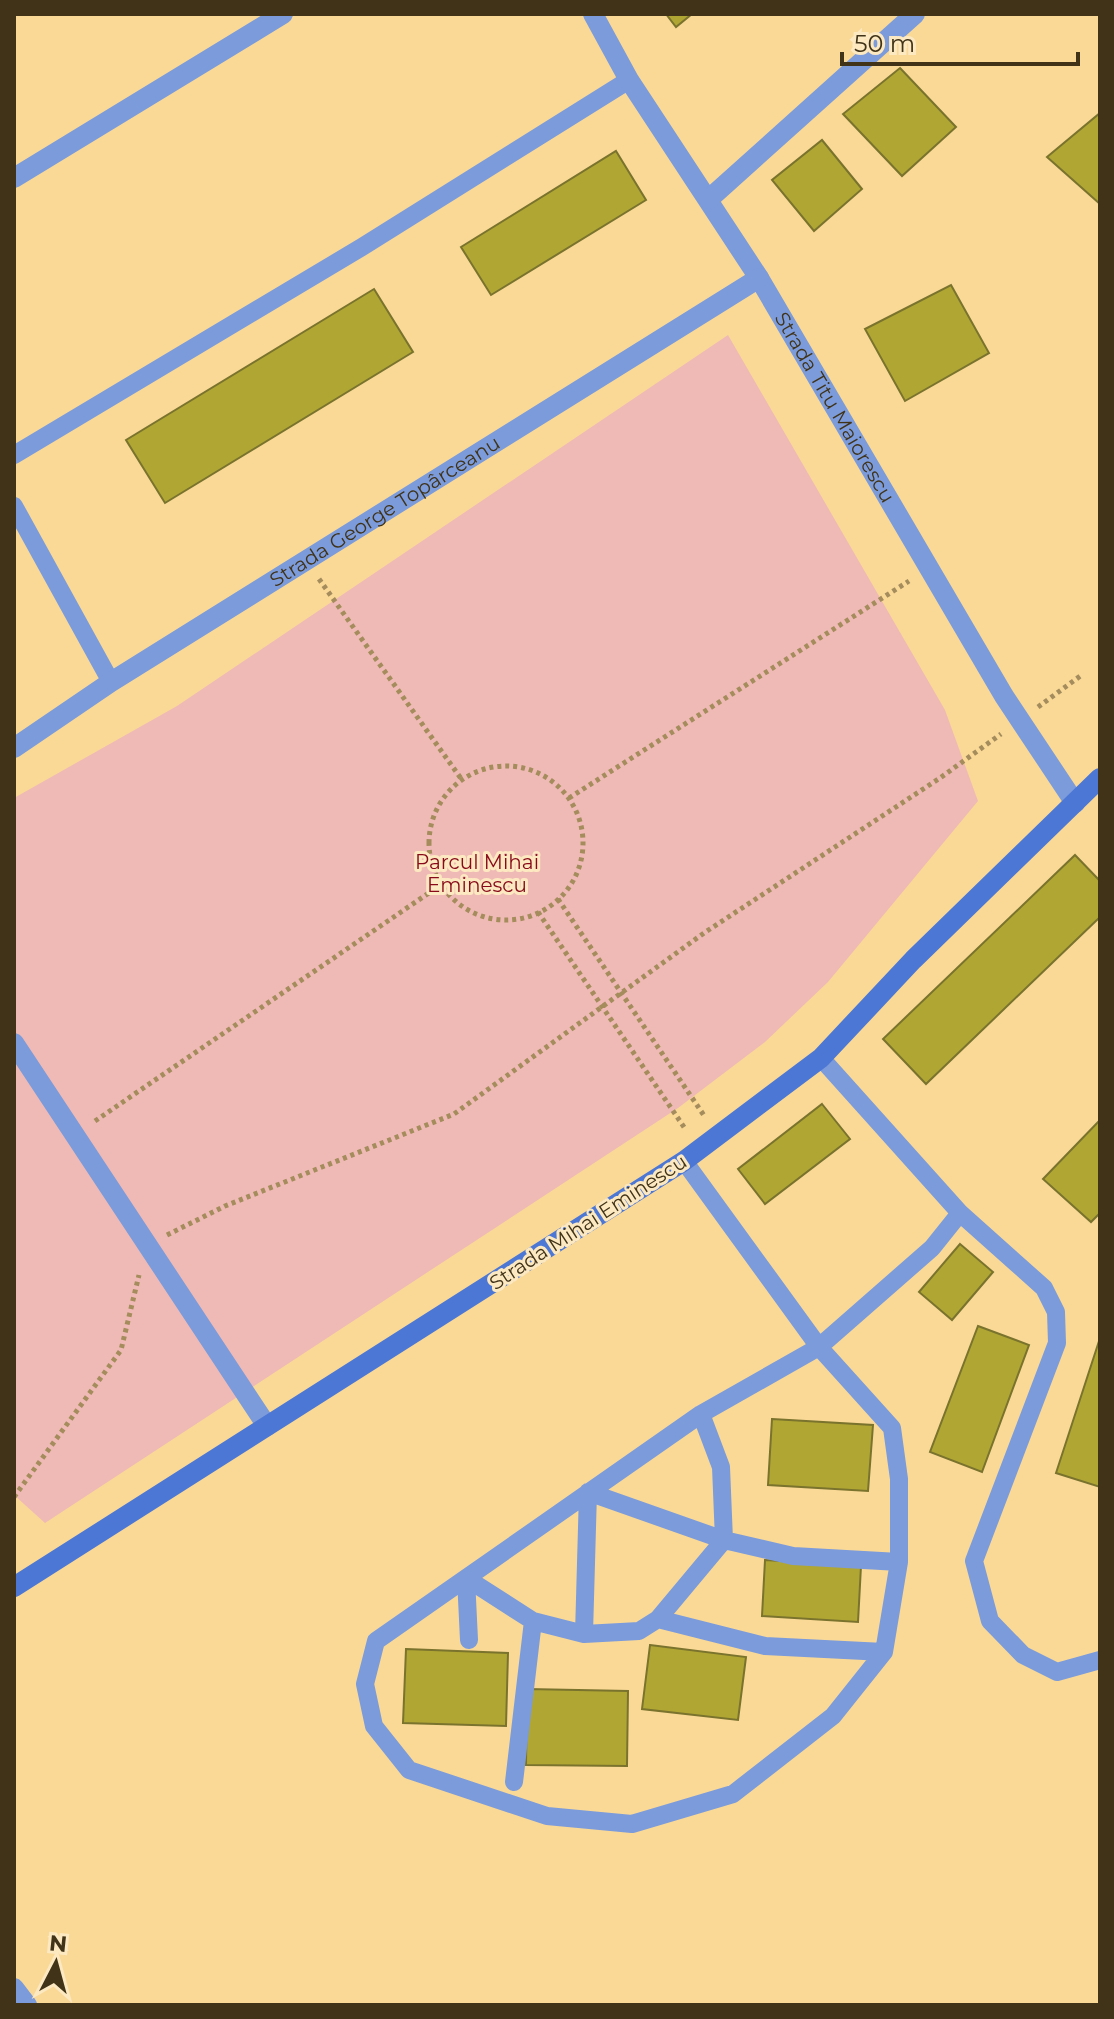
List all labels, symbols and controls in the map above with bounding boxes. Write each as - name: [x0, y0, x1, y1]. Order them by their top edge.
- scale bar: [842, 16, 1078, 66]
- text: 50 m: [854, 29, 915, 58]
- street label: Strada Titu Maiorescu: [770, 308, 900, 507]
- street label: Strada George Topârceanu: [265, 431, 504, 592]
- park label: Parcul Mihai Eminescu: [415, 850, 539, 897]
- street label: Strada Mihai Eminescu: [485, 1149, 691, 1295]
- north arrow: [16, 1923, 96, 2003]
- text: N: [48, 1929, 68, 1958]

